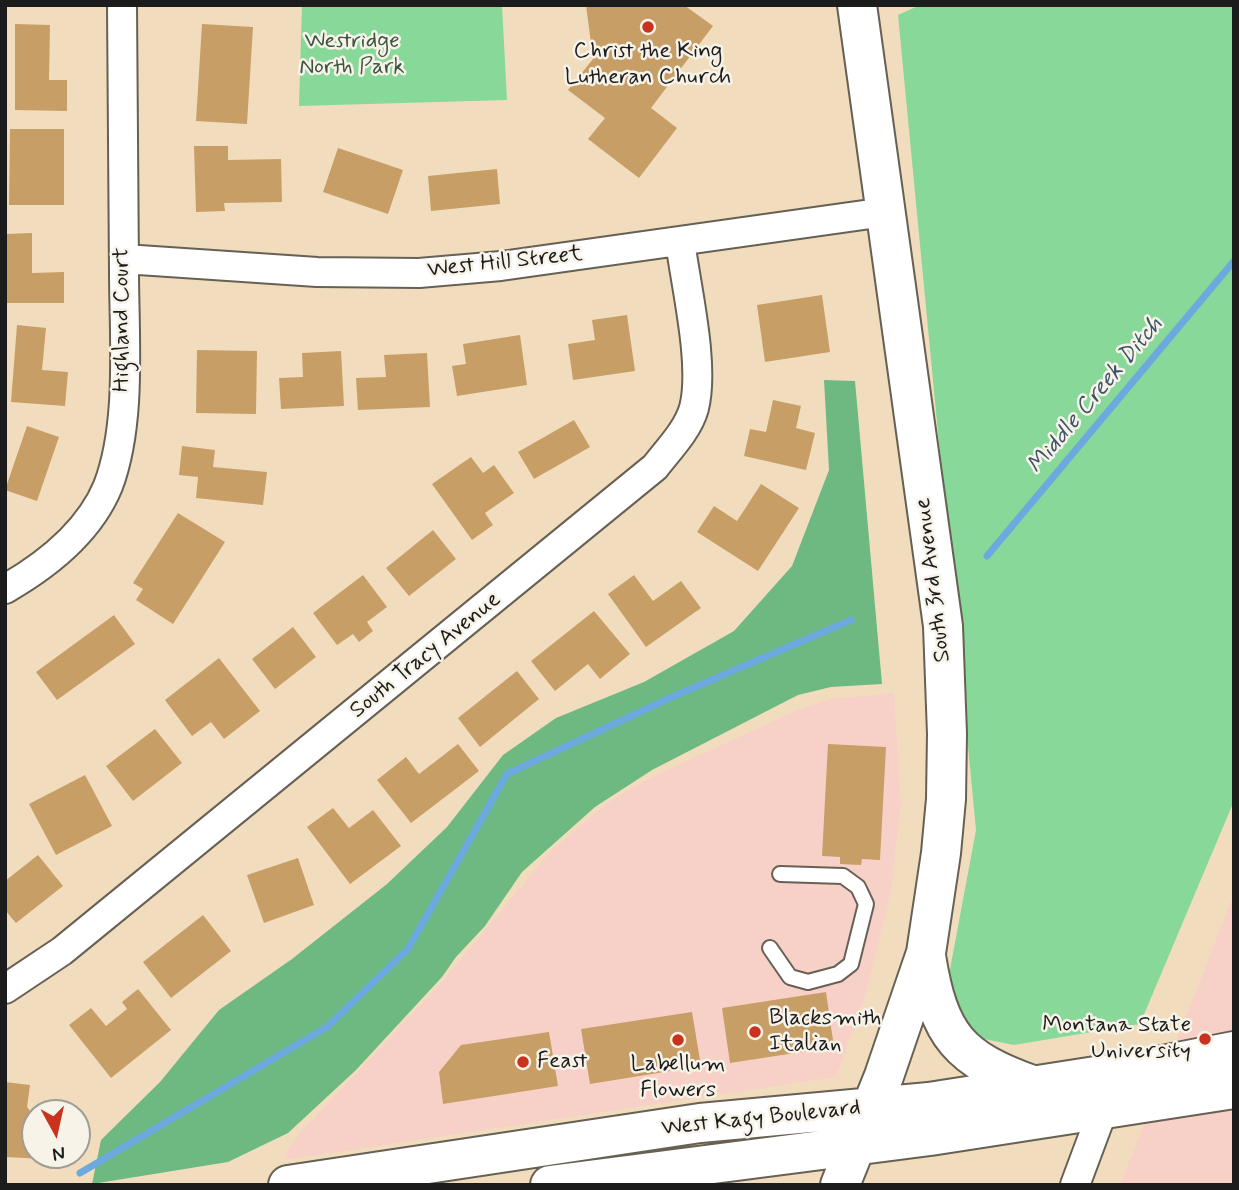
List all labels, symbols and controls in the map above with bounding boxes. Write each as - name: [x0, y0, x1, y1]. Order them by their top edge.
- marker: Christ the King Lutheran Church: [640, 19, 656, 35]
- park label: Westridge North Park: [299, 28, 405, 82]
- place label: Christ the King Lutheran Church: [565, 38, 731, 92]
- street label: West Hill Street: [426, 241, 584, 285]
- street label: Highland Court: [109, 248, 137, 392]
- water label: Middle Creek Ditch: [1022, 312, 1170, 480]
- street label: South 3rd Avenue: [910, 496, 958, 664]
- street label: South Tracy Avenue: [345, 587, 507, 725]
- place label: Blacksmith Italian: [769, 1005, 881, 1059]
- place label: Montana State University: [1042, 1012, 1191, 1066]
- marker: Blacksmith Italian: [747, 1024, 763, 1040]
- marker: Montana State University: [1197, 1031, 1213, 1047]
- marker: Labellum Flowers: [670, 1032, 686, 1048]
- place label: Feast: [537, 1048, 587, 1076]
- place label: Labellum Flowers: [630, 1051, 726, 1105]
- marker: Feast: [515, 1054, 531, 1070]
- street label: West Kagy Boulevard: [660, 1095, 862, 1143]
- north arrow: [21, 1099, 91, 1169]
- text: N: [51, 1140, 67, 1167]

